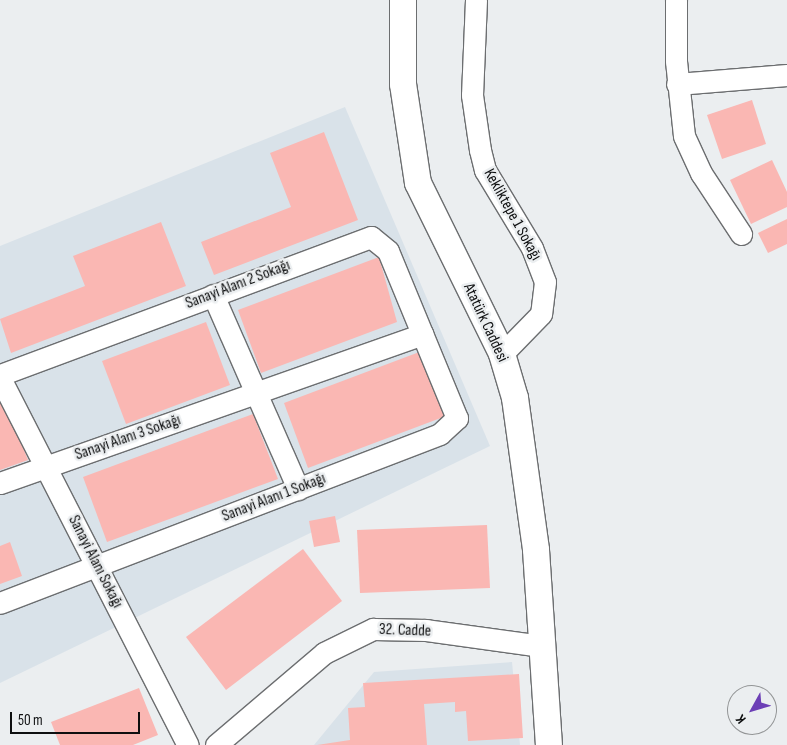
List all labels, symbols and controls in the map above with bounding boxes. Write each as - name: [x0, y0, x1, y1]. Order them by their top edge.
- street label: Kekliktepe 1 Sokağı: [479, 166, 545, 264]
- street label: Sanayi Alanı 2 Sokağı: [183, 256, 293, 314]
- street label: Atatürk Caddesi: [458, 281, 512, 365]
- street label: Sanayi Alanı 3 Sokağı: [73, 411, 183, 465]
- street label: Sanayi Alanı 1 Sokağı: [219, 469, 329, 527]
- street label: Sanayi Alanı Sokağı: [63, 513, 127, 611]
- street label: 32. Cadde: [379, 620, 431, 642]
- north arrow: [727, 685, 777, 735]
- scale bar: [12, 702, 142, 734]
- text: 50 m: [18, 711, 43, 730]
- text: K: [732, 711, 750, 727]

